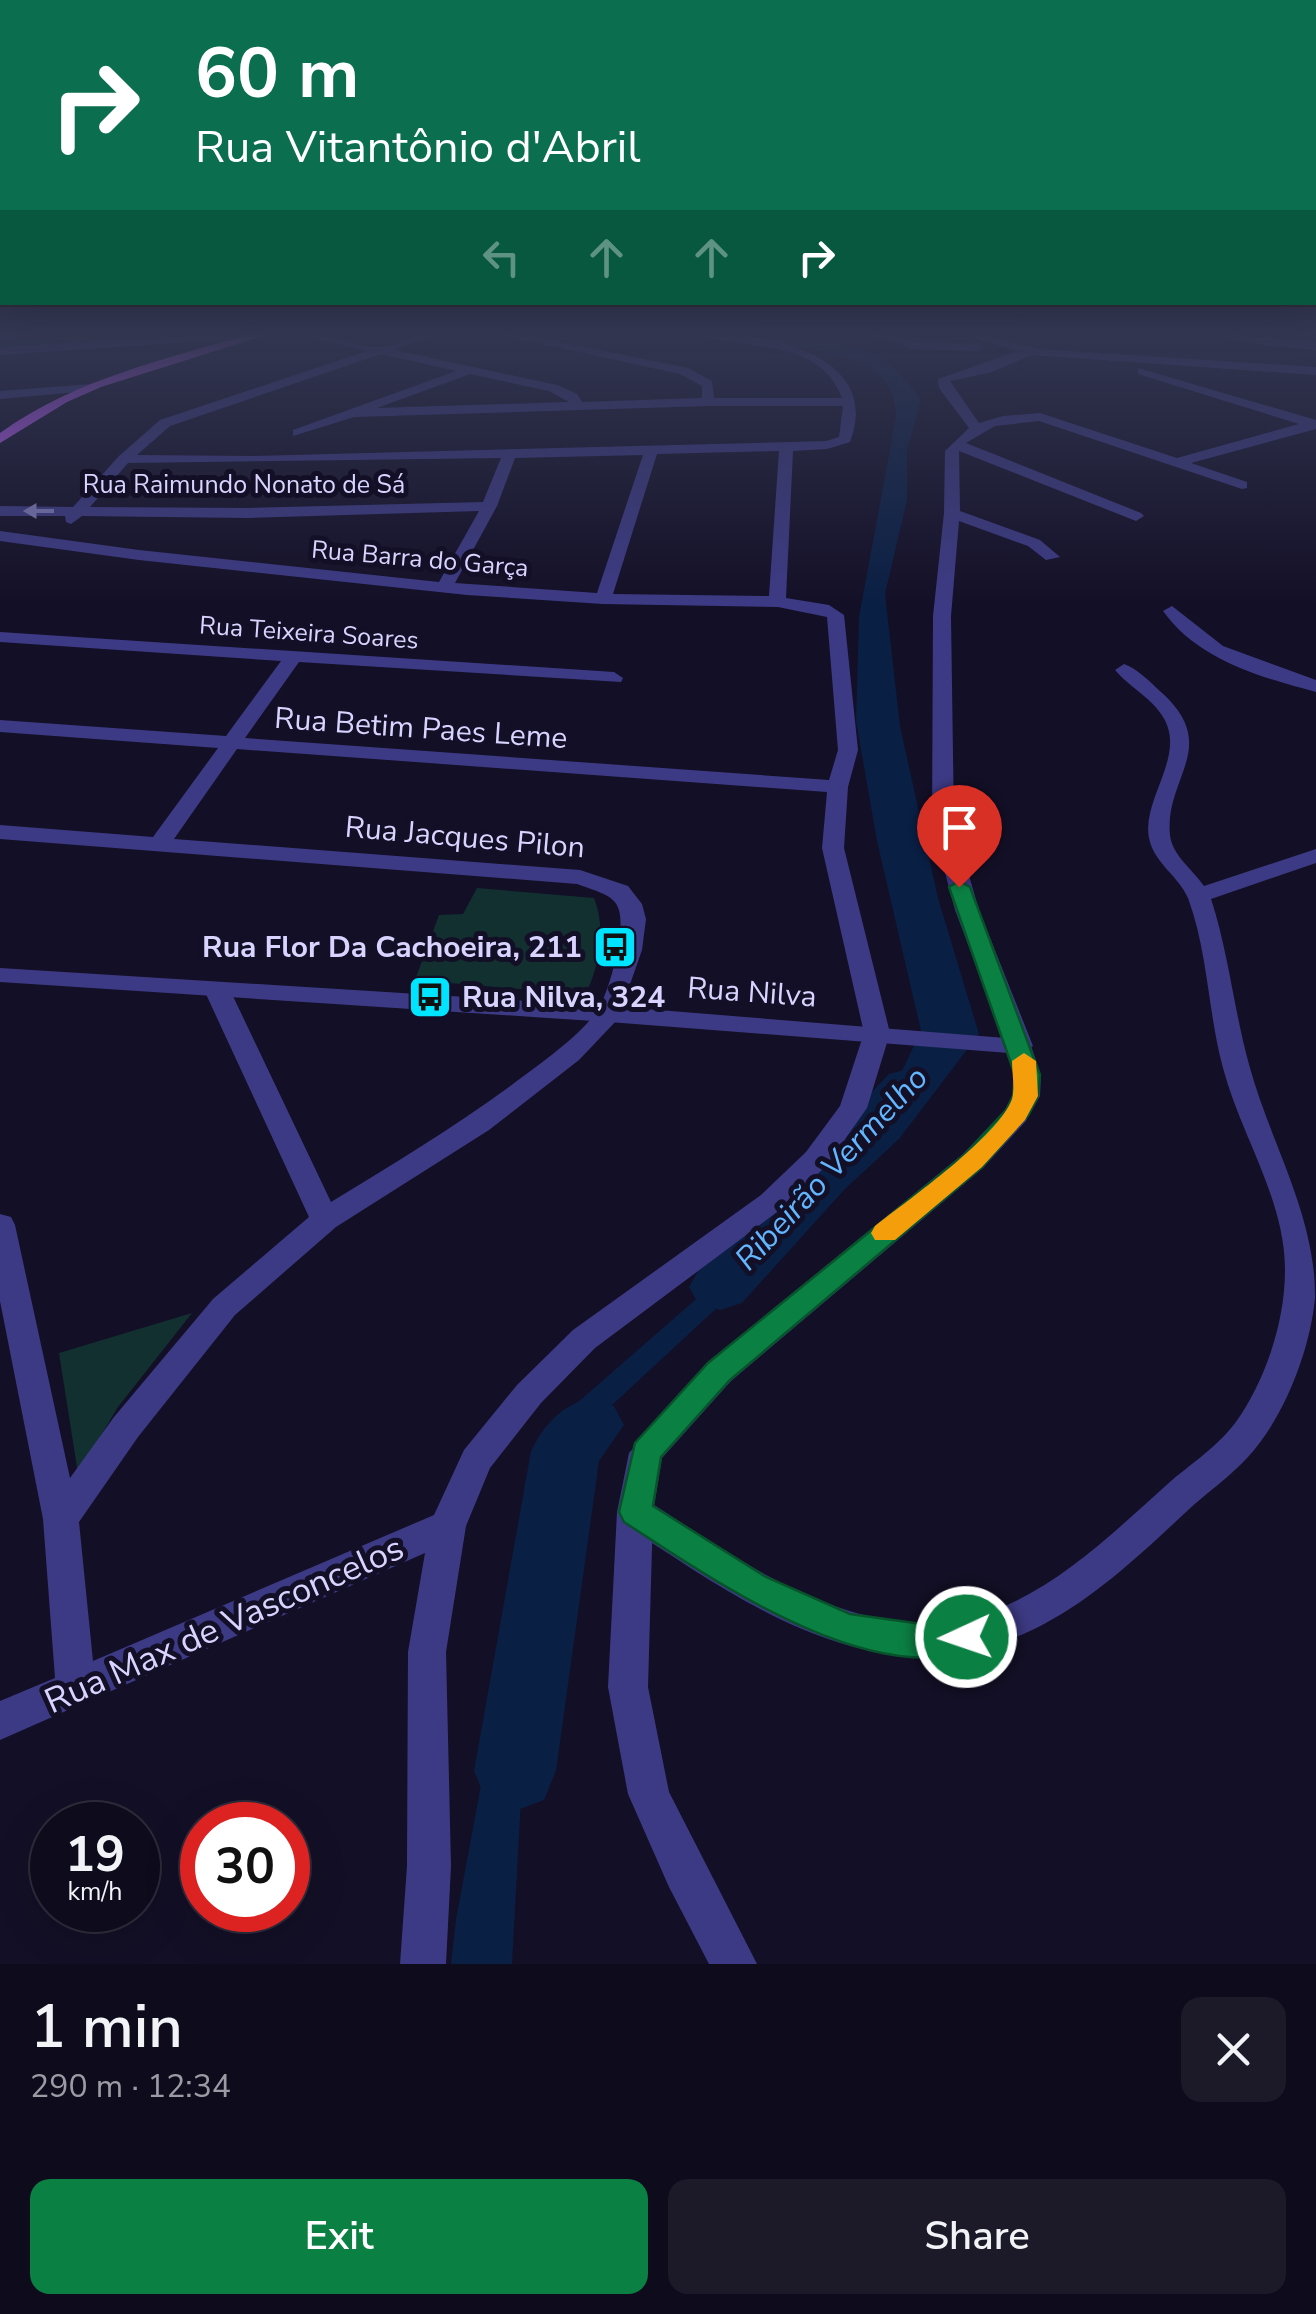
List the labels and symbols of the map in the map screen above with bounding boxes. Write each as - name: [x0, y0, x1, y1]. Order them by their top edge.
- street label: Rua Raimundo Nonato de Sá: [83, 468, 405, 502]
- one-way arrow: [23, 503, 55, 519]
- street label: Rua Barra do Garça: [310, 533, 530, 585]
- street label: Rua Teixeira Soares: [198, 608, 420, 658]
- street label: Rua Betim Paes Leme: [273, 698, 569, 759]
- pin: [917, 785, 1002, 888]
- street label: Rua Jacques Pilon: [343, 807, 587, 868]
- bus stop icon: Rua Flor Da Cachoeira, 211: [592, 924, 638, 970]
- place label: Rua Flor Da Cachoeira, 211: [202, 927, 582, 968]
- street label: Rua Nilva: [686, 968, 818, 1017]
- bus stop icon: Rua Nilva, 324: [407, 974, 453, 1020]
- place label: Rua Nilva, 324: [462, 977, 665, 1018]
- water label: Ribeirão Vermelho: [725, 1057, 937, 1280]
- street label: Rua Max de Vasconcelos: [37, 1524, 411, 1725]
- position arrow: [914, 1585, 1018, 1689]
- speed limit sign: 30: [180, 1802, 310, 1932]

